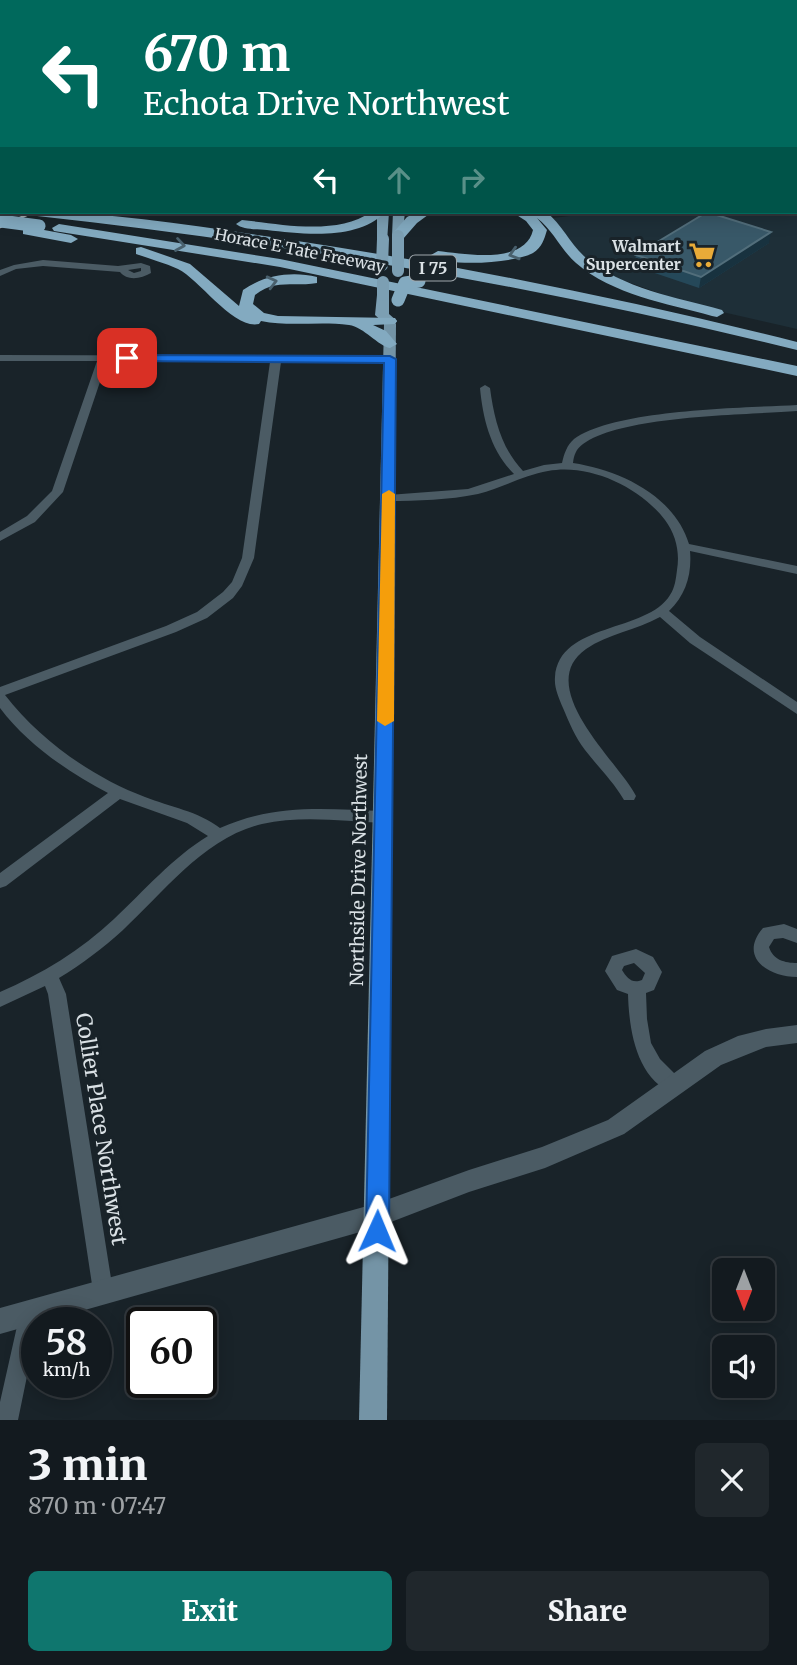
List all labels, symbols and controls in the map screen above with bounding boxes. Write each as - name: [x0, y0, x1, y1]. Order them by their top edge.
- text: 670 m: [143, 23, 290, 84]
- icon: left: [28, 28, 119, 119]
- text: Echota Drive Northwest: [143, 84, 509, 124]
- icon: left: [307, 161, 345, 199]
- icon: ahead: [380, 161, 418, 199]
- icon: right: [453, 161, 491, 199]
- street label: Horace E Tate Freeway: [213, 224, 388, 276]
- place label: Walmart Supercenter: [586, 236, 682, 274]
- one-way arrow: [174, 237, 185, 252]
- supermarket icon: Walmart Supercenter: [687, 240, 717, 270]
- one-way arrow: [508, 245, 520, 260]
- road number: I 75: [410, 256, 456, 280]
- one-way arrow: [265, 276, 277, 290]
- pin: [97, 328, 157, 388]
- icon: arrive: [108, 339, 146, 377]
- street label: Northside Drive Northwest: [345, 754, 372, 986]
- street label: Collier Place Northwest: [70, 1011, 133, 1247]
- position arrow: [340, 1194, 414, 1268]
- north arrow: [712, 1258, 775, 1321]
- map controls: [712, 1258, 775, 1398]
- speed limit sign: 60: [126, 1307, 217, 1398]
- text: 58: [46, 1321, 87, 1365]
- button: sound: [712, 1335, 775, 1398]
- text: km/h: [43, 1358, 90, 1381]
- text: 3 min: [28, 1439, 148, 1491]
- button: close: [695, 1443, 769, 1517]
- text: 870 m · 07:47: [28, 1491, 166, 1520]
- button: Exit: [28, 1571, 392, 1651]
- button: Share: [406, 1571, 769, 1651]

